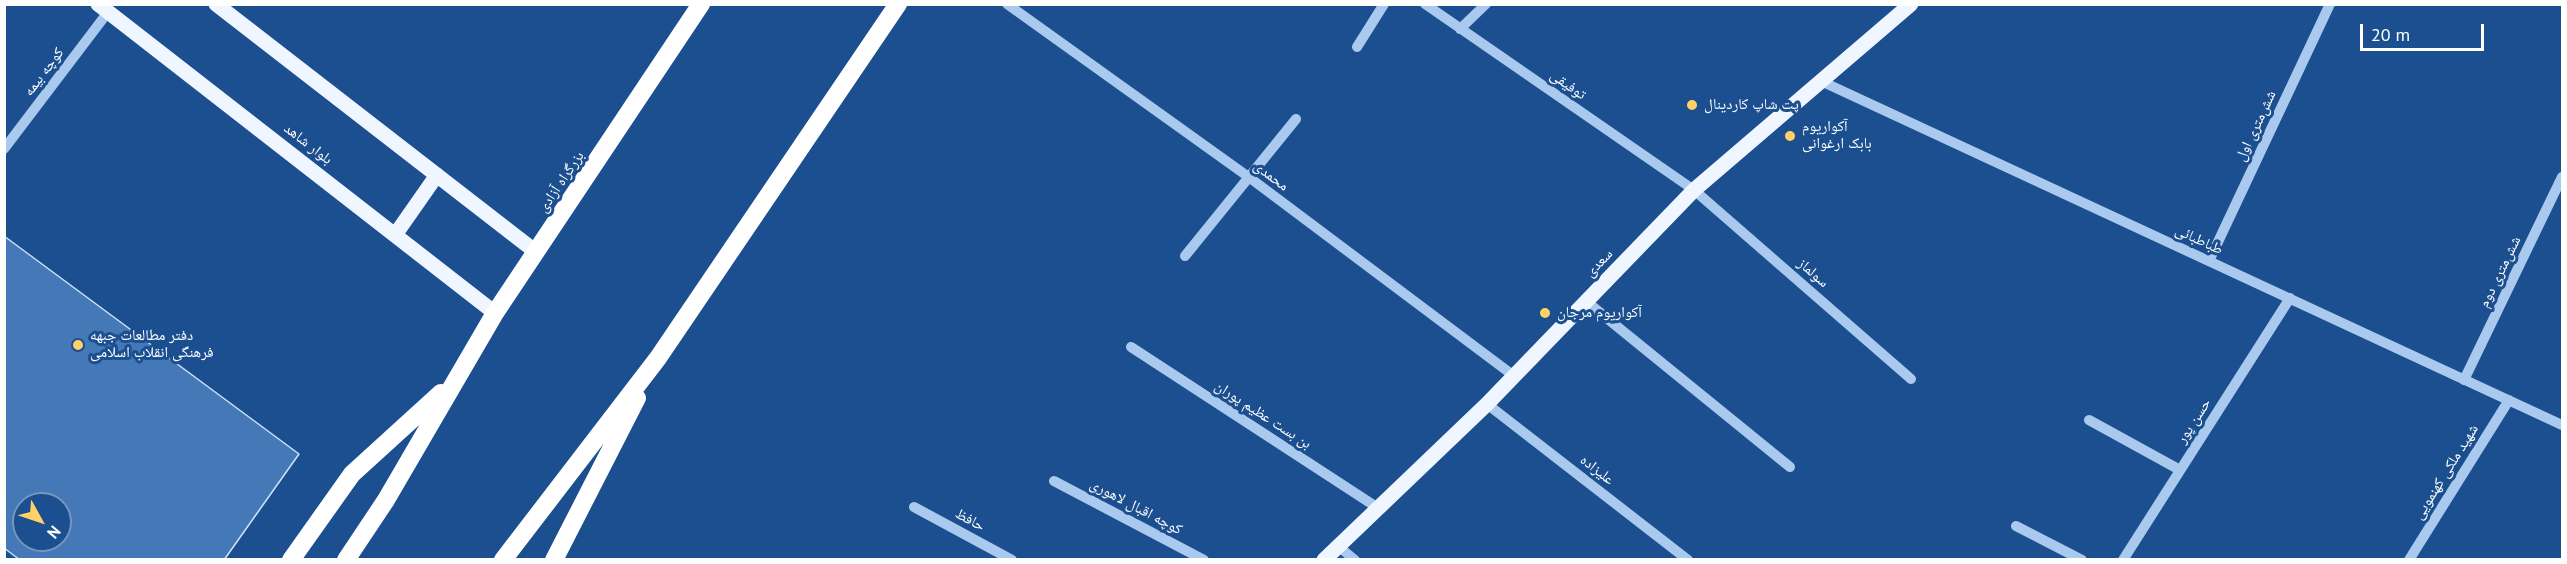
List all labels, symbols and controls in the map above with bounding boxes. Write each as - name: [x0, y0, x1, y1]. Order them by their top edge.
- scale bar: [2363, 12, 2488, 50]
- text: 20 m: [2371, 23, 2410, 46]
- street label: کوچه بیمه: [20, 44, 68, 100]
- street label: توفیقی: [1546, 66, 1590, 104]
- street label: شش‌متری اول: [2232, 88, 2280, 164]
- place label: پت شاپ کاردینال: [1704, 96, 1799, 114]
- marker: پت شاپ کاردینال: [1685, 98, 1699, 112]
- place label: آکواریوم بابک ارغوانی: [1802, 118, 1872, 153]
- street label: بلوار شاهد: [280, 119, 336, 169]
- marker: آکواریوم بابک ارغوانی: [1783, 129, 1797, 143]
- street label: بزرگراه آزادی: [534, 148, 588, 216]
- street label: محمدی: [1250, 157, 1292, 195]
- street label: طباطبائی: [2172, 221, 2226, 259]
- street label: شش‌متری دوم: [2475, 233, 2525, 311]
- street label: سعدی: [1581, 245, 1617, 281]
- street label: سولماز: [1794, 254, 1832, 292]
- place label: آکواریوم مرجان: [1557, 304, 1642, 322]
- marker: آکواریوم مرجان: [1538, 306, 1552, 320]
- place label: دفتر مطالعات جبهه فرهنگی انقلاب اسلامی: [90, 327, 214, 362]
- marker: دفتر مطالعات جبهه فرهنگی انقلاب اسلامی: [71, 338, 85, 352]
- street label: بن بست عظیم پوران: [1211, 377, 1315, 453]
- street label: حسن پور: [2173, 395, 2215, 447]
- street label: شهید ملکی کهنمویی: [2410, 421, 2482, 523]
- street label: علیزاده: [1576, 451, 1618, 489]
- street label: کوچه اقبال لاهوری: [1087, 475, 1185, 539]
- north arrow: [12, 492, 72, 552]
- street label: حافظ: [952, 505, 988, 535]
- text: N: [43, 522, 65, 543]

